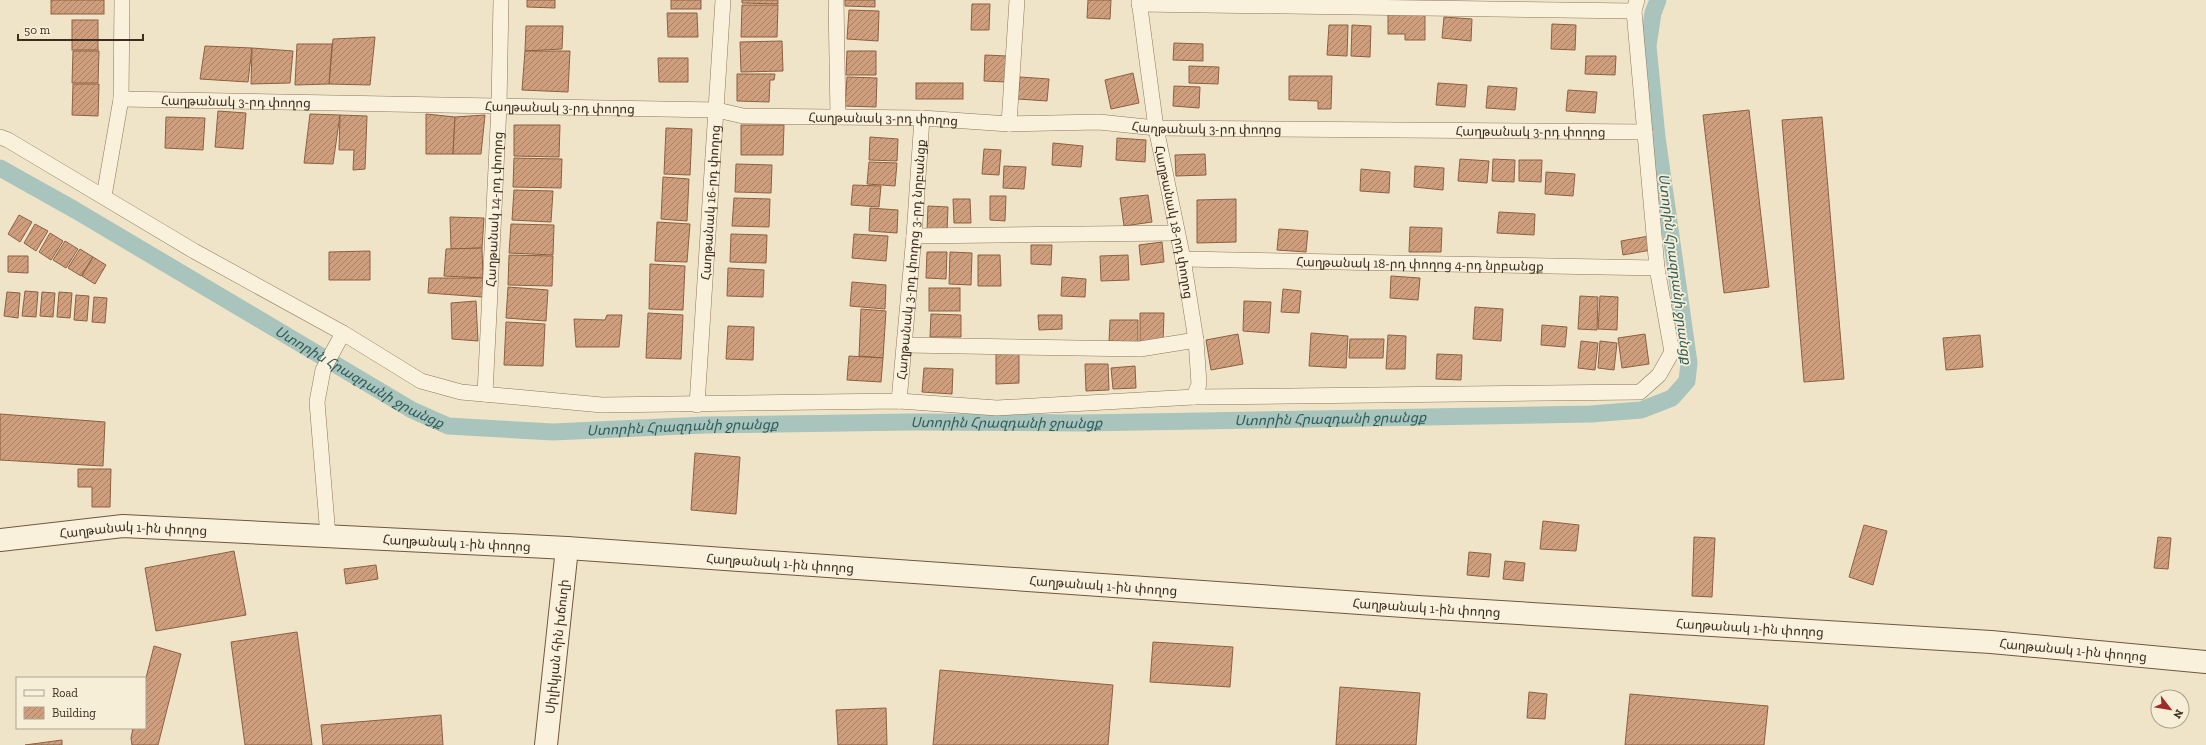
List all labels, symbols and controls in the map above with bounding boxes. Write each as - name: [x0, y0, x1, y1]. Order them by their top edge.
- scale bar: [18, 16, 143, 42]
- text: 50 m: [24, 23, 51, 37]
- street label: Հաղթանակ 3-րդ փողոց: [161, 92, 311, 110]
- street label: Հաղթանակ 3-րդ փողոց: [485, 98, 635, 116]
- street label: Հաղթանակ 3-րդ փողոց: [808, 109, 959, 128]
- street label: Հաղթանակ 3-րդ փողոց: [1131, 118, 1282, 137]
- street label: Հաղթանակ 3-րդ փողոց: [1456, 123, 1606, 139]
- street label: Հաղթանակ 16-րդ փողոց: [698, 124, 722, 281]
- street label: Հաղթանակ 14-րդ փողոց: [483, 131, 505, 287]
- street label: Հաղթանակ 3-րդ փողոց 3-րդ նրբանցք: [893, 139, 928, 380]
- street label: Հաղթանակ 18-րդ փողոց: [1152, 144, 1197, 300]
- water label: Ստորին Հրազդանի ջրանցք: [1655, 173, 1695, 366]
- street label: Հաղթանակ 18-րդ փողոց 4-րդ նրբանցք: [1296, 254, 1544, 273]
- water label: Ստորին Հրազդանի ջրանցք: [272, 322, 447, 432]
- water label: Ստորին Հրազդանի ջրանցք: [1234, 408, 1427, 429]
- water label: Ստորին Հրազդանի ջրանցք: [910, 413, 1103, 432]
- water label: Ստորին Հրազդանի ջրանցք: [586, 415, 779, 439]
- street label: Հաղթանակ 1-ին փողոց: [59, 518, 208, 541]
- street label: Հաղթանակ 1-ին փողոց: [382, 531, 531, 554]
- street label: Հաղթանակ 1-ին փողոց: [706, 550, 855, 575]
- street label: Հաղթանակ 1-ին փողոց: [1029, 573, 1178, 598]
- street label: Սիլիկյան հին խճուղի: [542, 578, 571, 715]
- street label: Հաղթանակ 1-ին փողոց: [1352, 595, 1501, 620]
- street label: Հաղթանակ 1-ին փողոց: [1676, 615, 1824, 639]
- street label: Հաղթանակ 1-ին փողոց: [1999, 635, 2148, 664]
- legend: [16, 677, 146, 729]
- text: Road: [52, 686, 78, 700]
- north arrow: [2150, 689, 2190, 729]
- text: Building: [52, 706, 96, 720]
- text: N: [2170, 707, 2186, 721]

